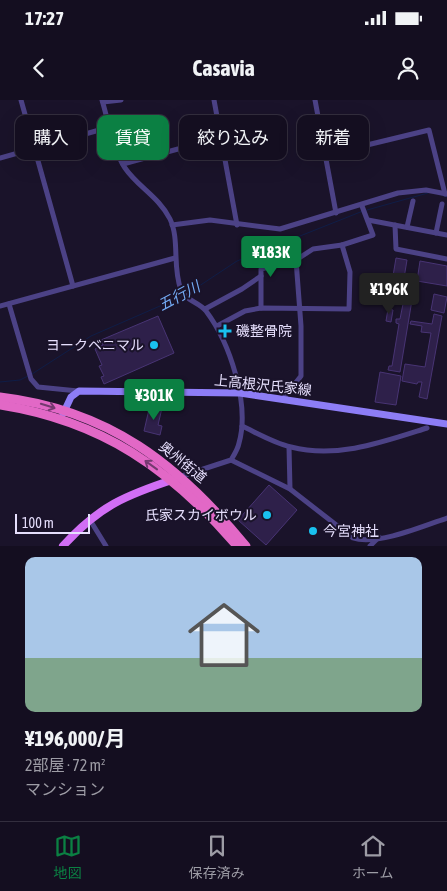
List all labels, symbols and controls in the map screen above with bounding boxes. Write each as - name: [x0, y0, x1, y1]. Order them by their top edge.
- text: 17:27: [25, 7, 64, 29]
- icon: back: [25, 54, 53, 82]
- icon: person: [394, 54, 422, 82]
- text: Casavia: [192, 55, 255, 81]
- chip: 購入: [15, 115, 87, 160]
- chip: 賃貸: [97, 115, 169, 160]
- chip: 絞り込み: [179, 115, 287, 160]
- chip: 新着: [297, 115, 369, 160]
- pin: ¥183K: [236, 236, 306, 278]
- text: ¥183K: [252, 243, 290, 261]
- pin: ¥196K: [354, 272, 424, 315]
- water label: 五行川: [155, 277, 204, 314]
- text: ¥196K: [370, 280, 408, 298]
- place label: 磯整骨院: [236, 323, 292, 339]
- marker: 磯整骨院: [218, 324, 232, 338]
- place label: ヨークベニマル: [46, 337, 144, 353]
- marker: ヨークベニマル: [148, 339, 160, 351]
- street label: 上高根沢氏家線: [213, 372, 313, 398]
- pin: ¥301K: [119, 378, 189, 421]
- text: ¥301K: [135, 386, 173, 404]
- one-way arrow: [39, 402, 55, 411]
- street label: 奥州街道: [156, 438, 210, 486]
- one-way arrow: [145, 460, 159, 470]
- place label: 氏家スカイボウル: [145, 507, 257, 523]
- marker: 氏家スカイボウル: [261, 509, 273, 521]
- scale bar: [15, 511, 90, 534]
- text: 100 m: [22, 515, 54, 531]
- place label: 今宮神社: [323, 523, 379, 539]
- marker: 今宮神社: [307, 525, 319, 537]
- icon: home: [179, 590, 269, 680]
- text: ¥196,000/月: [25, 726, 125, 750]
- text: 2部屋 · 72 m²: [25, 756, 106, 774]
- text: マンション: [25, 780, 105, 798]
- tab: 地図: [54, 832, 82, 882]
- tab: 保存済み: [189, 832, 245, 882]
- tab: ホーム: [352, 832, 393, 882]

